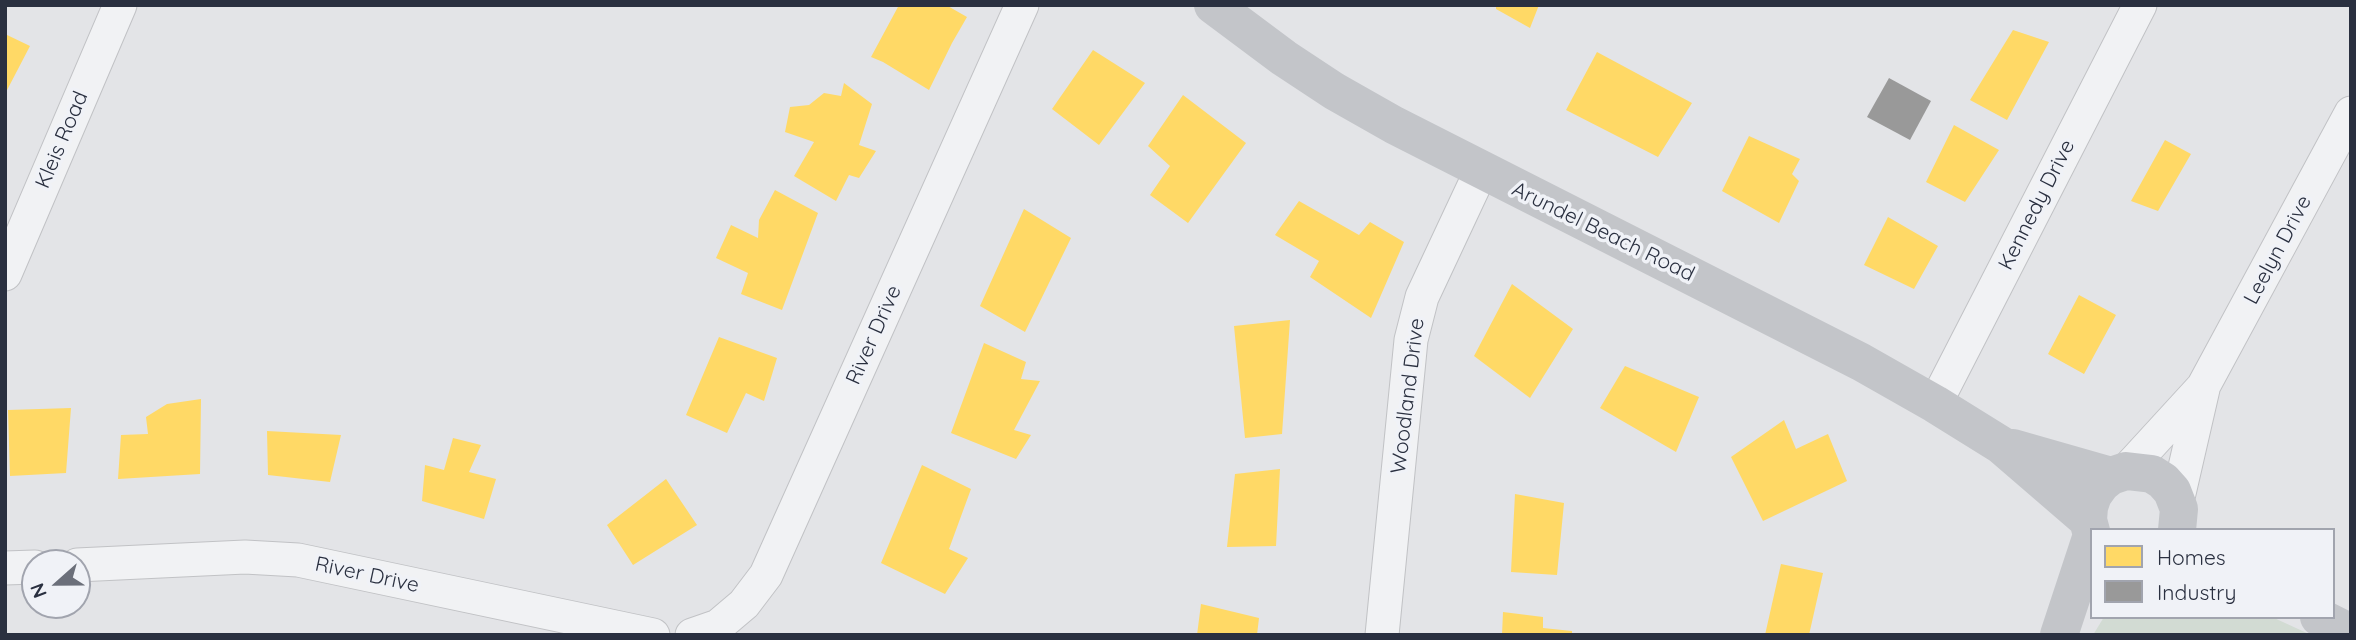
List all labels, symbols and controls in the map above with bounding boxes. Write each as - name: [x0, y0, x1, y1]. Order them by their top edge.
- street label: Kleis Road: [30, 88, 94, 192]
- street label: Kennedy Drive: [1993, 136, 2081, 274]
- street label: Arundel Beach Road: [1508, 177, 1698, 287]
- street label: Leelyn Drive: [2239, 191, 2317, 309]
- street label: River Drive: [841, 282, 907, 388]
- street label: Woodland Drive: [1386, 317, 1430, 475]
- legend: [2090, 528, 2335, 619]
- text: Homes: [2157, 544, 2226, 570]
- north arrow: [21, 549, 91, 619]
- street label: River Drive: [313, 552, 421, 598]
- text: Industry: [2157, 579, 2236, 605]
- text: N: [25, 580, 52, 602]

